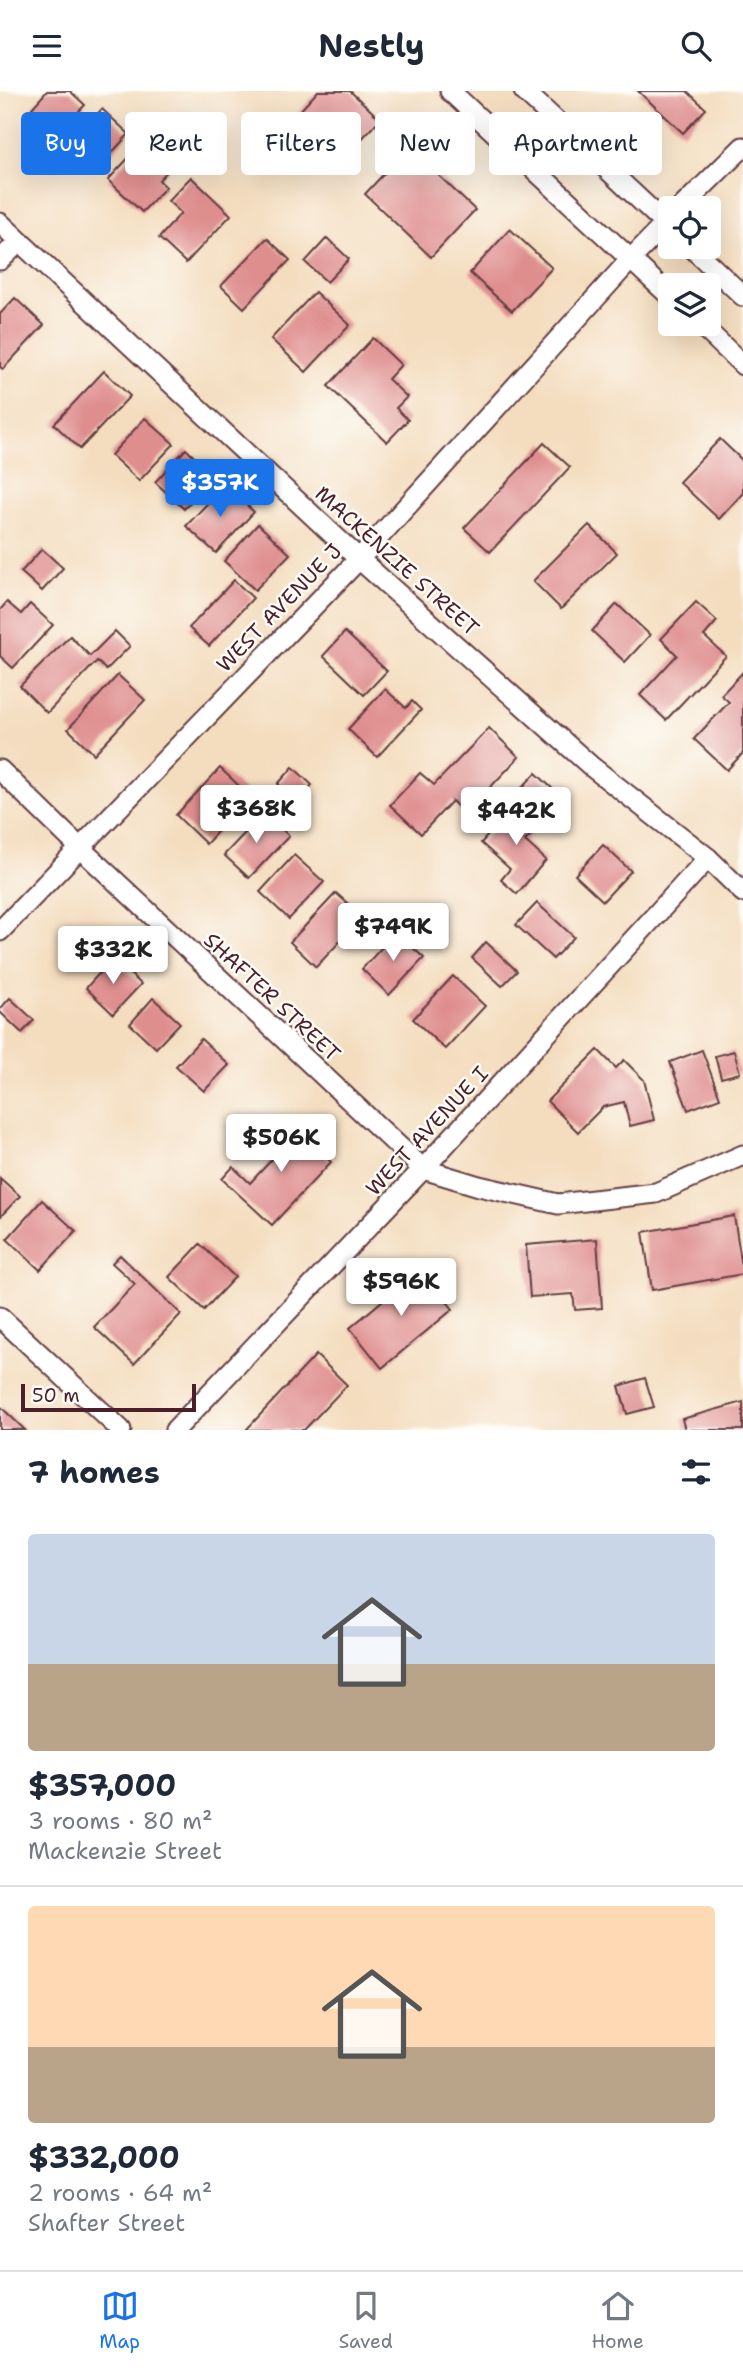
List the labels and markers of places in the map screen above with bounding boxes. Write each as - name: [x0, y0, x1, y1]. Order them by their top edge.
- pin: $357K: [171, 459, 269, 519]
- pin: $368K: [207, 785, 305, 845]
- pin: $442K: [467, 787, 565, 847]
- pin: $749K: [344, 903, 442, 963]
- pin: $332K: [64, 927, 162, 986]
- pin: $506K: [232, 1115, 330, 1174]
- pin: $596K: [352, 1259, 450, 1318]

